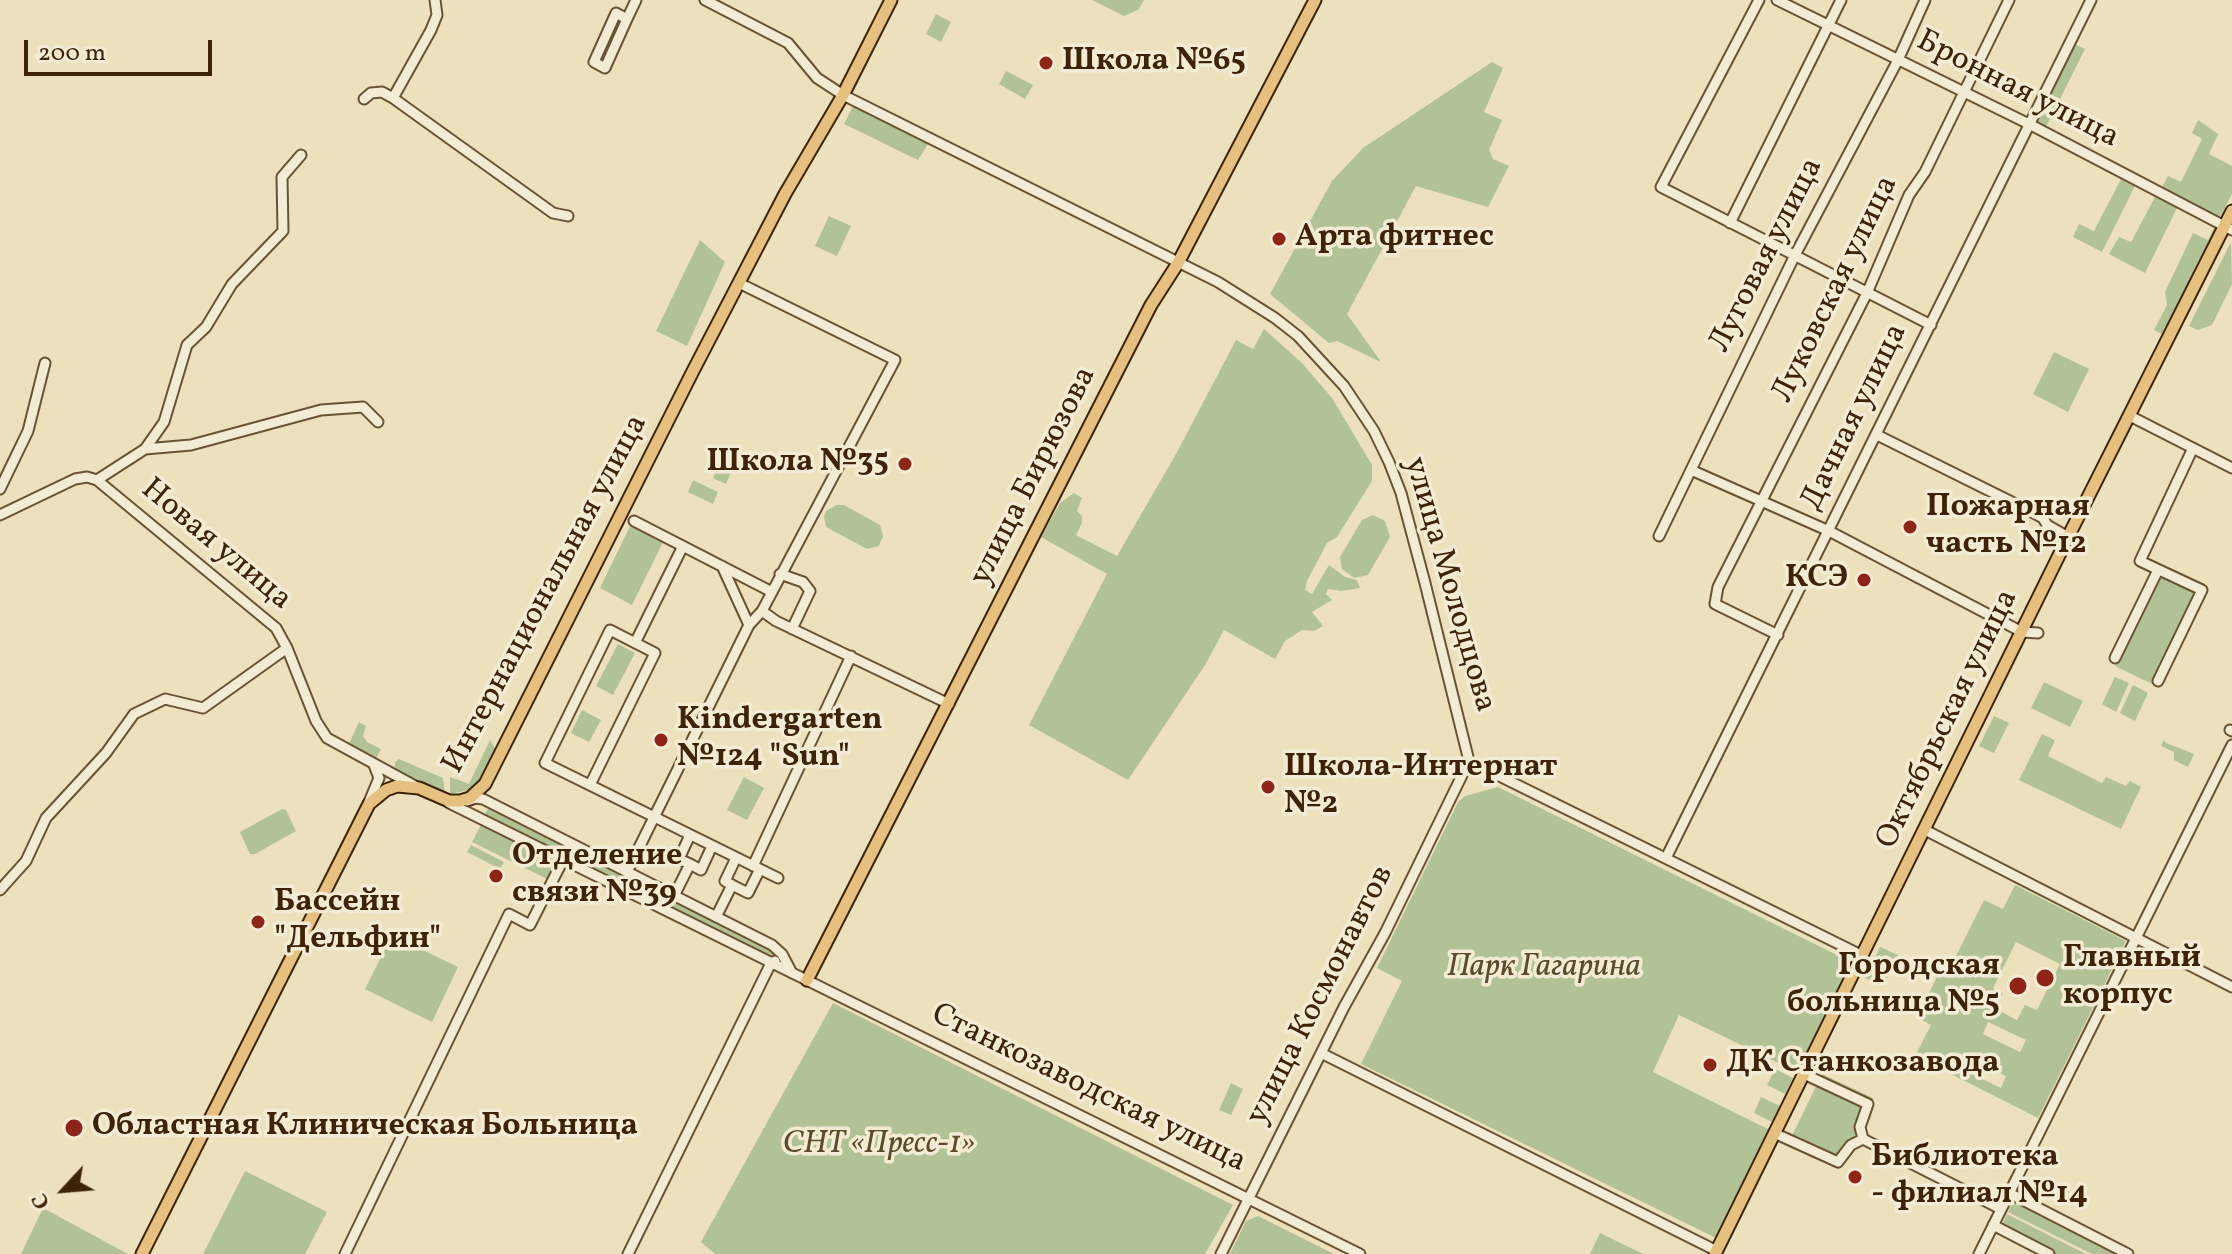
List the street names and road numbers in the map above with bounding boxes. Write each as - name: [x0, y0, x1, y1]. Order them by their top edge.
- street label: Бронная улица: [1909, 23, 2125, 159]
- street label: Луговая улица: [1703, 152, 1833, 360]
- street label: Луковская улица: [1766, 170, 1908, 410]
- street label: Дачная улица: [1794, 319, 1918, 517]
- street label: улица Бирюзова: [963, 361, 1107, 593]
- street label: Интернациональная улица: [436, 409, 658, 781]
- street label: улица Молодцова: [1393, 453, 1503, 717]
- street label: Новая улица: [132, 472, 298, 620]
- street label: Октябрьская улица: [1870, 584, 2028, 856]
- street label: улица Космонавтов: [1240, 860, 1404, 1132]
- street label: Станкозаводская улица: [924, 997, 1252, 1183]

